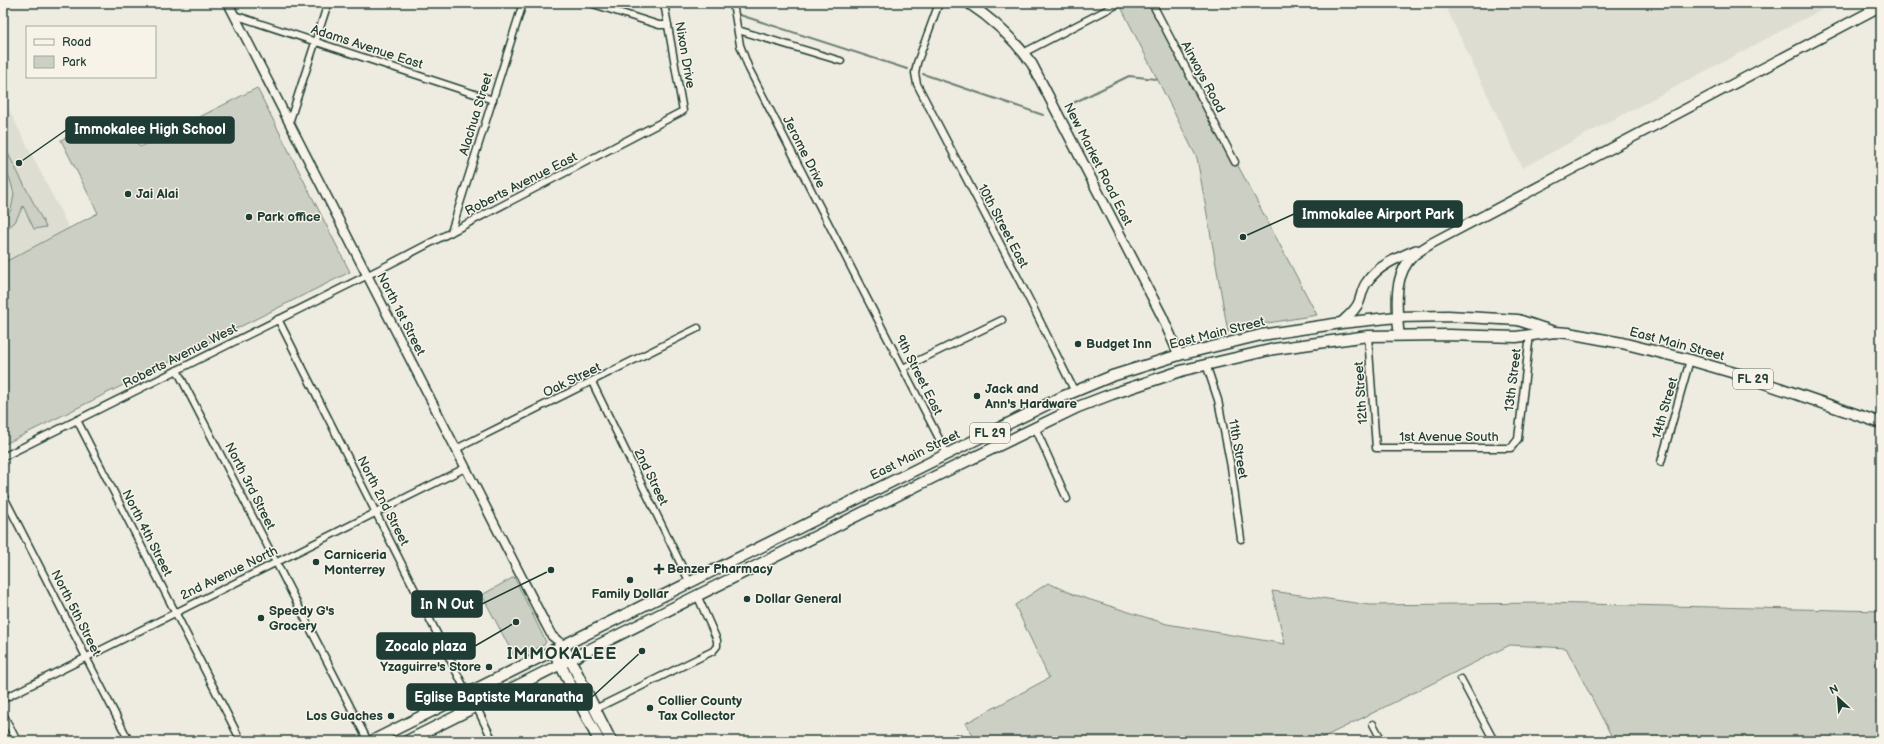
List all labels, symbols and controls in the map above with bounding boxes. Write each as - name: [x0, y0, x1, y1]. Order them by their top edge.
- street label: Nixon Drive: [671, 20, 699, 90]
- street label: Adams Avenue East: [309, 21, 425, 73]
- legend: [26, 26, 156, 78]
- text: Road: [62, 35, 91, 50]
- street label: Airways Road: [1177, 38, 1229, 116]
- text: Park: [62, 55, 86, 70]
- street label: Alachua Street: [456, 71, 496, 157]
- street label: New Market Road East: [1060, 100, 1136, 228]
- street label: Jerome Drive: [779, 113, 829, 191]
- callout: Immokalee High School: [66, 117, 234, 143]
- text: Immokalee High School: [74, 121, 226, 138]
- street label: Roberts Avenue East: [462, 149, 580, 219]
- street label: 10th Street East: [974, 181, 1032, 271]
- place label: Jai Alai: [136, 186, 179, 202]
- marker: Jai Alai: [123, 189, 133, 199]
- callout: Immokalee Airport Park: [1294, 201, 1462, 227]
- text: Immokalee Airport Park: [1302, 206, 1455, 223]
- place label: Park office: [257, 209, 321, 225]
- marker: Park office: [244, 212, 254, 222]
- street label: North 1st Street: [373, 270, 429, 358]
- street label: East Main Street: [1168, 313, 1266, 353]
- street label: Roberts Avenue West: [120, 320, 240, 392]
- street label: East Main Street: [1628, 324, 1726, 364]
- street label: 9th Street East: [892, 332, 946, 418]
- place label: Budget Inn: [1086, 336, 1152, 352]
- marker: Budget Inn: [1073, 339, 1083, 349]
- street label: 13th Street: [1501, 348, 1525, 412]
- street label: Oak Street: [540, 359, 604, 401]
- street label: 12th Street: [1351, 361, 1371, 425]
- road number: FL 29: [1733, 369, 1773, 389]
- street label: 14th Street: [1649, 375, 1681, 441]
- place label: Jack and Ann's Hardware: [984, 381, 1077, 412]
- marker: Jack and Ann's Hardware: [972, 391, 982, 401]
- street label: 11th Street: [1225, 418, 1251, 480]
- road number: FL 29: [970, 423, 1010, 443]
- street label: East Main Street: [868, 426, 962, 484]
- street label: 1st Avenue South: [1399, 429, 1499, 445]
- street label: North 3rd Street: [221, 440, 279, 532]
- street label: 2nd Street: [630, 446, 672, 508]
- street label: North 2nd Street: [354, 454, 412, 548]
- street label: North 4th Street: [118, 487, 176, 579]
- street label: 2nd Avenue North: [178, 543, 280, 603]
- place label: Carniceria Monterrey: [324, 547, 387, 578]
- marker: Carniceria Monterrey: [311, 557, 321, 567]
- place label: Benzer Pharmacy: [667, 561, 773, 577]
- marker: Benzer Pharmacy: [654, 564, 664, 574]
- street label: North 5th Street: [47, 567, 105, 659]
- marker: Family Dollar: [625, 575, 635, 585]
- place label: Family Dollar: [591, 586, 669, 602]
- callout: In N Out: [412, 591, 482, 617]
- place label: Dollar General: [755, 591, 842, 607]
- marker: Dollar General: [742, 594, 752, 604]
- text: In N Out: [420, 596, 474, 613]
- place label: Speedy G's Grocery: [269, 603, 334, 634]
- marker: Speedy G's Grocery: [256, 613, 266, 623]
- callout: Zocalo plaza: [377, 633, 475, 659]
- text: Zocalo plaza: [385, 638, 467, 655]
- district label: IMMOKALEE: [507, 644, 617, 664]
- place label: Yzaguirre's Store: [380, 659, 482, 675]
- marker: Yzaguirre's Store: [484, 662, 494, 672]
- north arrow: [1818, 678, 1858, 718]
- text: N: [1827, 682, 1840, 697]
- callout: Eglise Baptiste Maranatha: [407, 684, 592, 710]
- text: Eglise Baptiste Maranatha: [414, 689, 584, 706]
- place label: Collier County Tax Collector: [658, 693, 742, 724]
- marker: Collier County Tax Collector: [645, 703, 655, 713]
- place label: Los Guaches: [306, 708, 383, 724]
- marker: Los Guaches: [386, 711, 396, 721]

